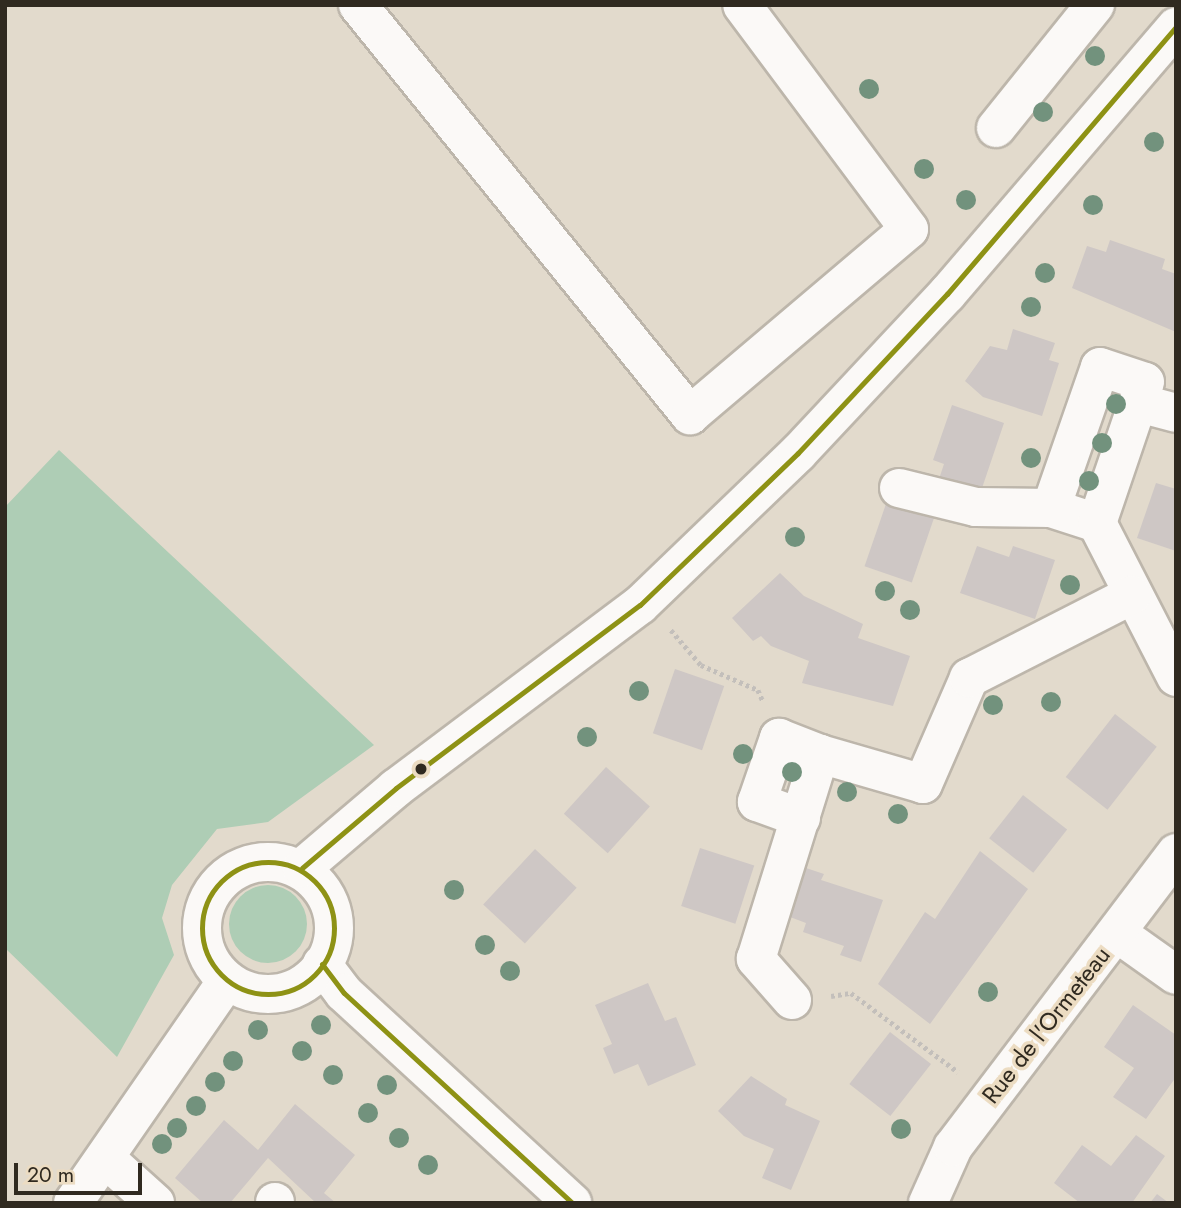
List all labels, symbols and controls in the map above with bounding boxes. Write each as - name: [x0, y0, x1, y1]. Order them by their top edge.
- unlabelled marker: [414, 762, 428, 776]
- street label: Rue de l'Ormeteau: [976, 941, 1116, 1109]
- scale bar: [18, 1148, 145, 1192]
- text: 20 m: [27, 1160, 74, 1190]

